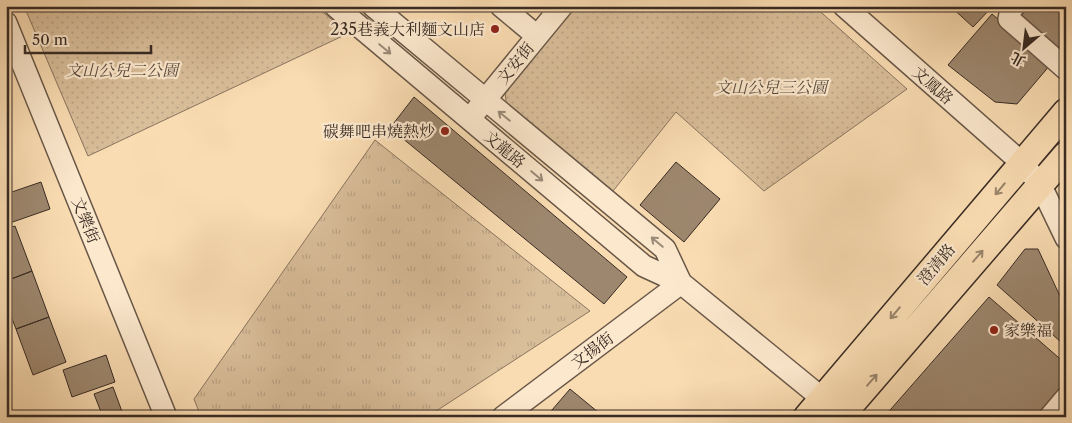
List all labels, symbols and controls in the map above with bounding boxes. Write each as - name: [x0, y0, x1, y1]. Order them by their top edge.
- place label: 235巷義大利麵文山店: [330, 19, 485, 39]
- scale bar: [25, 22, 151, 54]
- north arrow: [1000, 22, 1050, 72]
- marker: 235巷義大利麵文山店: [489, 23, 501, 35]
- text: 50 m: [32, 30, 68, 49]
- street label: 文安街: [492, 38, 538, 88]
- one-way arrow: [379, 43, 392, 54]
- text: 北: [1007, 48, 1028, 71]
- park label: 文山公兒二公園: [66, 60, 181, 80]
- street label: 文鳳路: [908, 62, 958, 108]
- park label: 文山公兒三公園: [715, 77, 830, 97]
- one-way arrow: [498, 111, 511, 122]
- place label: 碳舞吧串燒熱炒: [323, 121, 435, 141]
- marker: 碳舞吧串燒熱炒: [439, 125, 451, 137]
- street label: 文龍路: [480, 126, 530, 172]
- one-way arrow: [530, 170, 543, 181]
- one-way arrow: [994, 182, 1005, 195]
- street label: 文樂街: [68, 194, 104, 246]
- one-way arrow: [650, 236, 663, 248]
- street label: 澄清路: [913, 239, 959, 289]
- one-way arrow: [972, 250, 984, 263]
- one-way arrow: [889, 306, 900, 319]
- place label: 家樂福: [1004, 320, 1052, 340]
- marker: 家樂福: [988, 324, 1000, 336]
- street label: 文揚街: [567, 328, 617, 372]
- one-way arrow: [866, 373, 878, 386]

